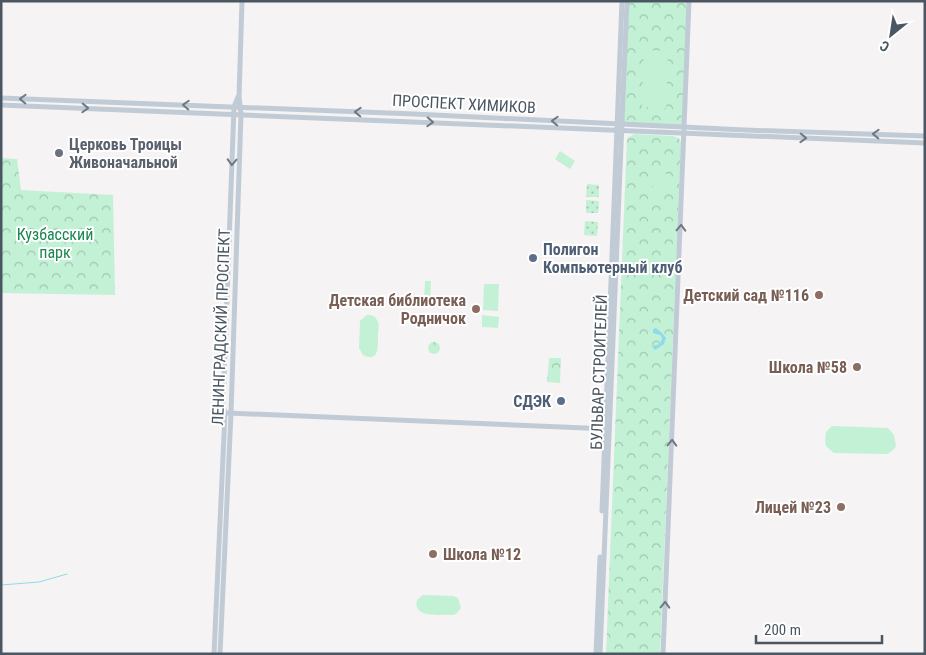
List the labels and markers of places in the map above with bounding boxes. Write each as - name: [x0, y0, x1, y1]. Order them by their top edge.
- place label: Церковь Троицы Живоначальной: [69, 135, 182, 172]
- marker: Церковь Троицы Живоначальной: [53, 147, 65, 159]
- place label: Полигон Компьютерный клуб: [543, 240, 682, 277]
- marker: Полигон Компьютерный клуб: [527, 252, 539, 264]
- place label: Детский сад №116: [683, 286, 809, 305]
- marker: Детский сад №116: [813, 289, 825, 301]
- place label: Детская библиотека Родничок: [329, 291, 466, 328]
- marker: Детская библиотека Родничок: [470, 303, 482, 315]
- place label: Школа №58: [769, 358, 847, 377]
- marker: Школа №58: [851, 361, 863, 373]
- place label: СДЭК: [513, 392, 552, 411]
- marker: СДЭК: [555, 395, 567, 407]
- place label: Лицей №23: [755, 498, 831, 517]
- marker: Лицей №23: [835, 501, 847, 513]
- place label: Школа №12: [443, 545, 521, 564]
- marker: Школа №12: [427, 548, 439, 560]

